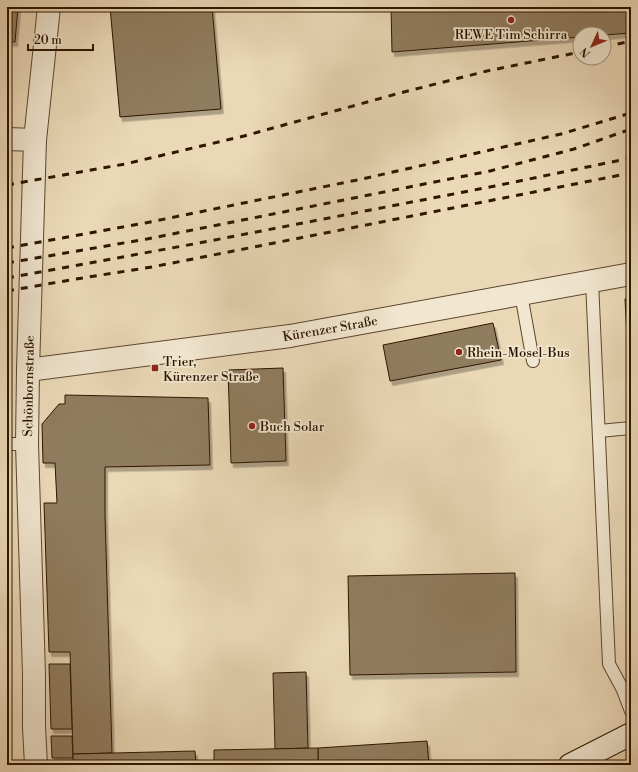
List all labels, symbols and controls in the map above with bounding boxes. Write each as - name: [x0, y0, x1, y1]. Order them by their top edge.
- marker: REWE Tim Schirra: [506, 15, 516, 25]
- scale bar: [28, 26, 93, 52]
- north arrow: [572, 26, 612, 66]
- place label: REWE Tim Schirra: [455, 27, 568, 43]
- text: 20 m: [34, 33, 62, 48]
- text: N: [577, 44, 594, 60]
- street label: Kürenzer Straße: [281, 313, 379, 345]
- street label: Schönbornstraße: [20, 335, 38, 437]
- place label: Rhein-Mosel-Bus: [467, 345, 570, 361]
- marker: Rhein-Mosel-Bus: [454, 347, 464, 357]
- place label: Trier, Kürenzer Straße: [163, 354, 260, 385]
- marker: Trier, Kürenzer Straße: [150, 363, 160, 373]
- place label: Buch Solar: [259, 419, 325, 435]
- marker: Buch Solar: [247, 421, 257, 431]

